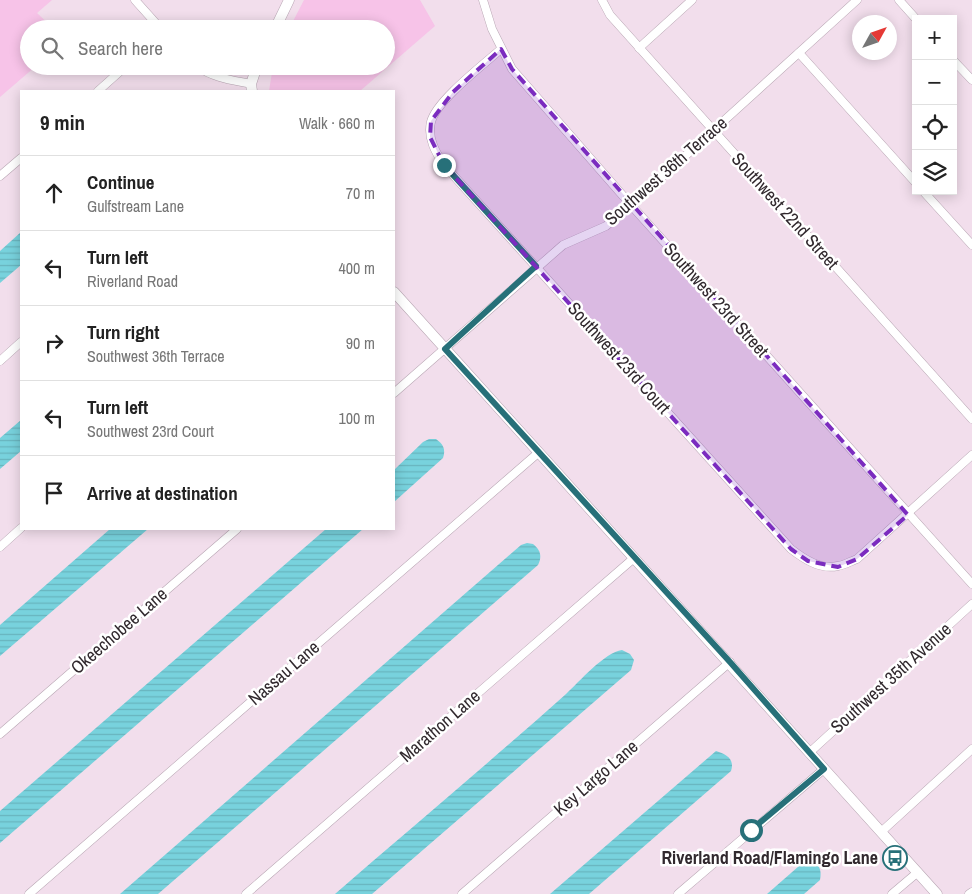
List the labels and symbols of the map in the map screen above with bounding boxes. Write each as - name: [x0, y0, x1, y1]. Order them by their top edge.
- north arrow: [852, 15, 897, 60]
- street label: Southwest 36th Terrace: [599, 110, 732, 231]
- street label: Southwest 22nd Street: [726, 147, 845, 275]
- route end: [433, 154, 456, 177]
- street label: Southwest 23rd Street: [658, 237, 775, 362]
- street label: Southwest 23rd Court: [562, 296, 676, 419]
- street label: Okeechobee Lane: [65, 582, 172, 680]
- street label: Southwest 35th Avenue: [825, 617, 957, 739]
- street label: Nassau Lane: [243, 635, 325, 711]
- street label: Marathon Lane: [394, 684, 485, 768]
- street label: Key Largo Lane: [548, 734, 643, 821]
- route start: [740, 819, 763, 842]
- place label: Riverland Road/Flamingo Lane: [661, 845, 878, 870]
- bus stop icon: Riverland Road/Flamingo Lane: [882, 845, 908, 871]

